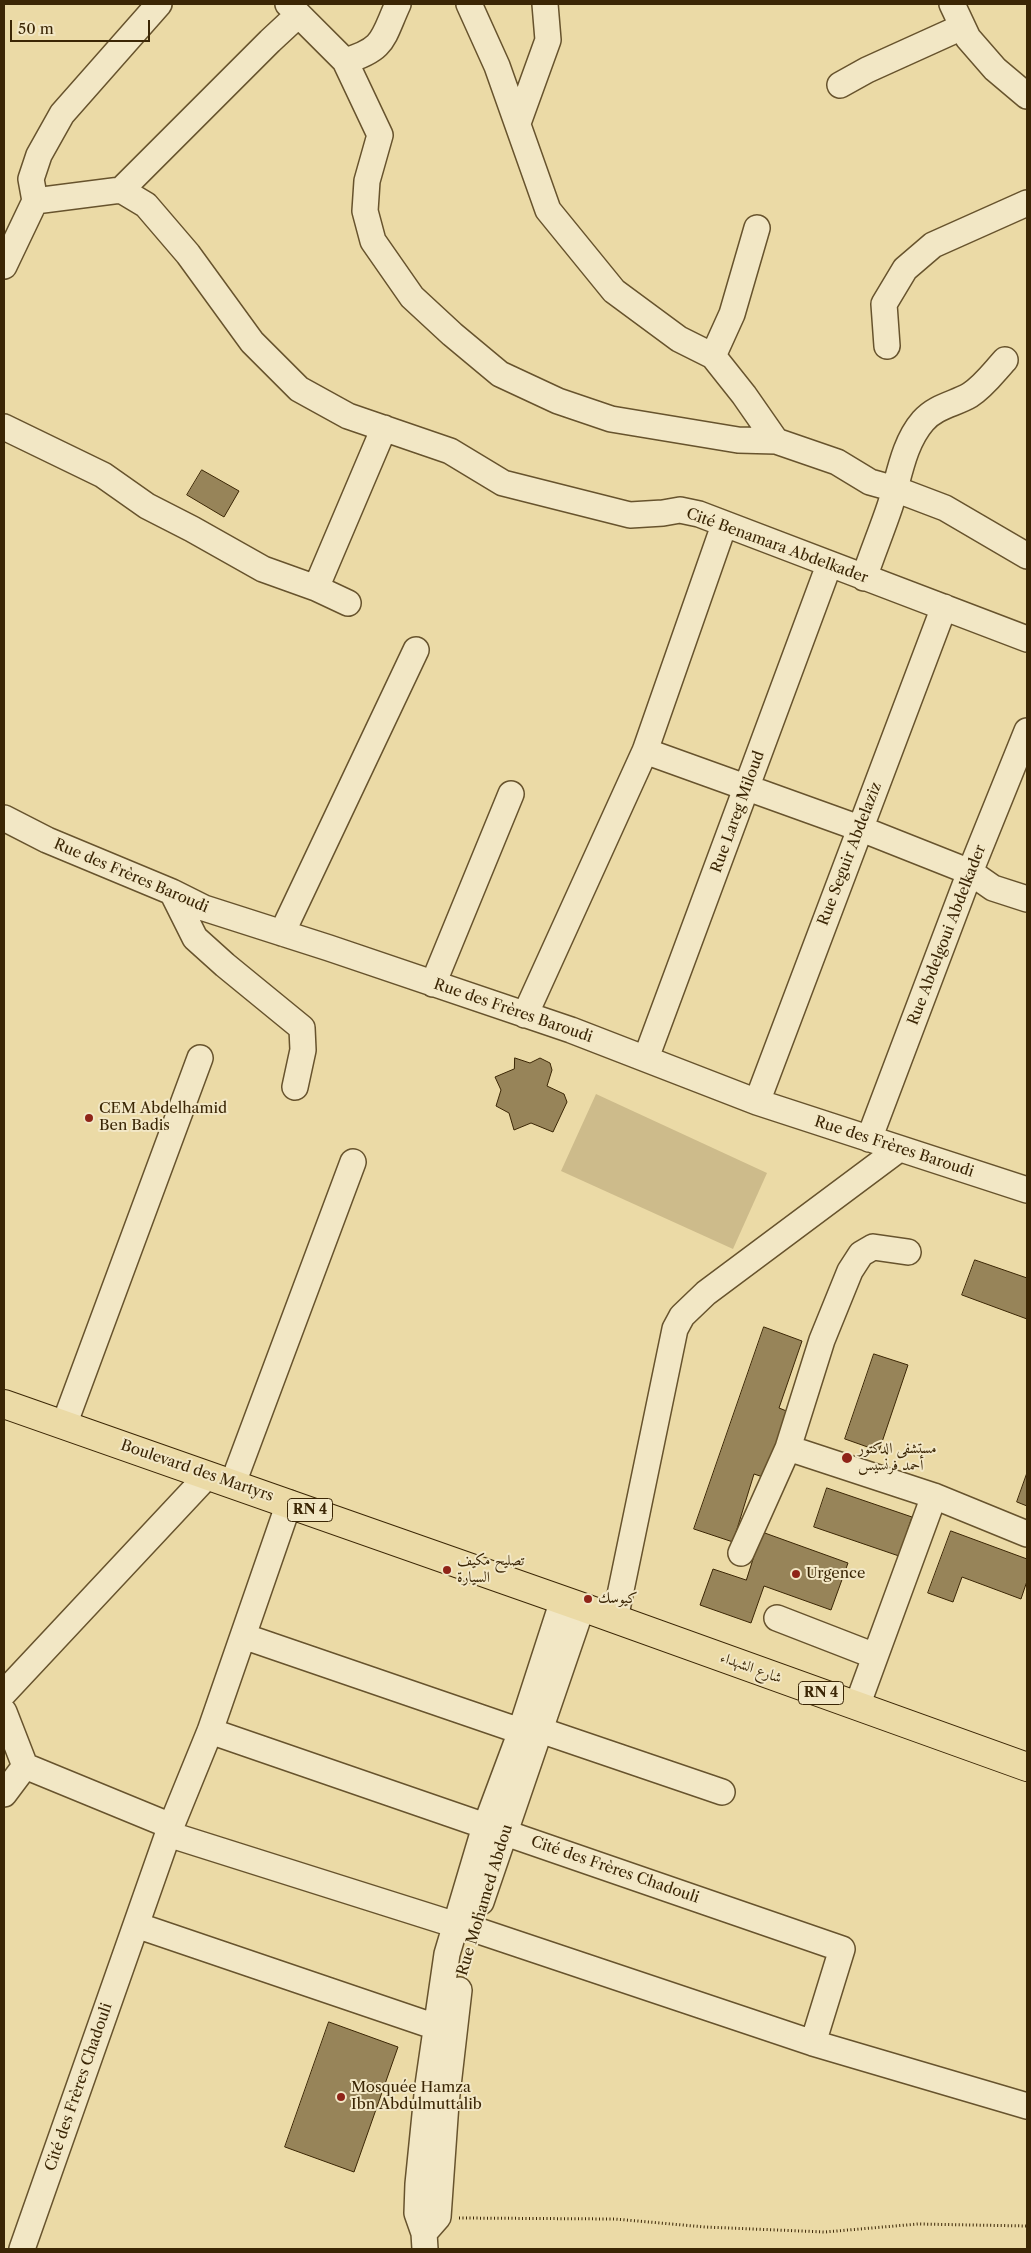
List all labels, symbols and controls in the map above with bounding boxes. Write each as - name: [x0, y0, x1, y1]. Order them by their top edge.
- scale bar: [12, 10, 152, 42]
- text: 50 m: [18, 19, 54, 38]
- street label: Cité Benamara Abdelkader: [684, 505, 870, 587]
- street label: Rue Lareg Miloud: [708, 749, 768, 875]
- street label: Rue Seguir Abdelaziz: [814, 780, 886, 928]
- street label: Rue des Frères Baroudi: [51, 835, 211, 917]
- street label: Rue Abdelgoui Abdelkader: [904, 842, 990, 1028]
- street label: Rue des Frères Baroudi: [431, 975, 595, 1047]
- place label: CEM Abdelhamid Ben Badis: [99, 1100, 227, 1135]
- marker: CEM Abdelhamid Ben Badis: [83, 1112, 95, 1124]
- street label: Rue des Frères Baroudi: [812, 1113, 976, 1181]
- street label: Boulevard des Martyrs: [118, 1436, 276, 1506]
- place label: مستشفى الدكتور أحمد فرنسيس: [858, 1440, 937, 1475]
- marker: مستشفى الدكتور أحمد فرنسيس: [840, 1451, 854, 1465]
- road number: RN 4: [288, 1498, 332, 1522]
- place label: تصليح مكيف السيارة: [457, 1552, 524, 1587]
- marker: تصليح مكيف السيارة: [441, 1564, 453, 1576]
- place label: Urgence: [806, 1565, 865, 1583]
- marker: Urgence: [790, 1568, 802, 1580]
- place label: كيوسك: [598, 1590, 638, 1608]
- marker: كيوسك: [582, 1593, 594, 1605]
- street label: شارع الشهداء: [718, 1649, 784, 1687]
- road number: RN 4: [798, 1682, 844, 1705]
- street label: Rue Mohamed Abdou: [453, 1822, 517, 1978]
- street label: Cité des Frères Chadouli: [529, 1833, 701, 1907]
- street label: Cité des Frères Chadouli: [42, 2001, 116, 2173]
- place label: Mosquée Hamza Ibn Abdulmuttalib: [351, 2079, 482, 2114]
- marker: Mosquée Hamza Ibn Abdulmuttalib: [335, 2091, 347, 2103]

